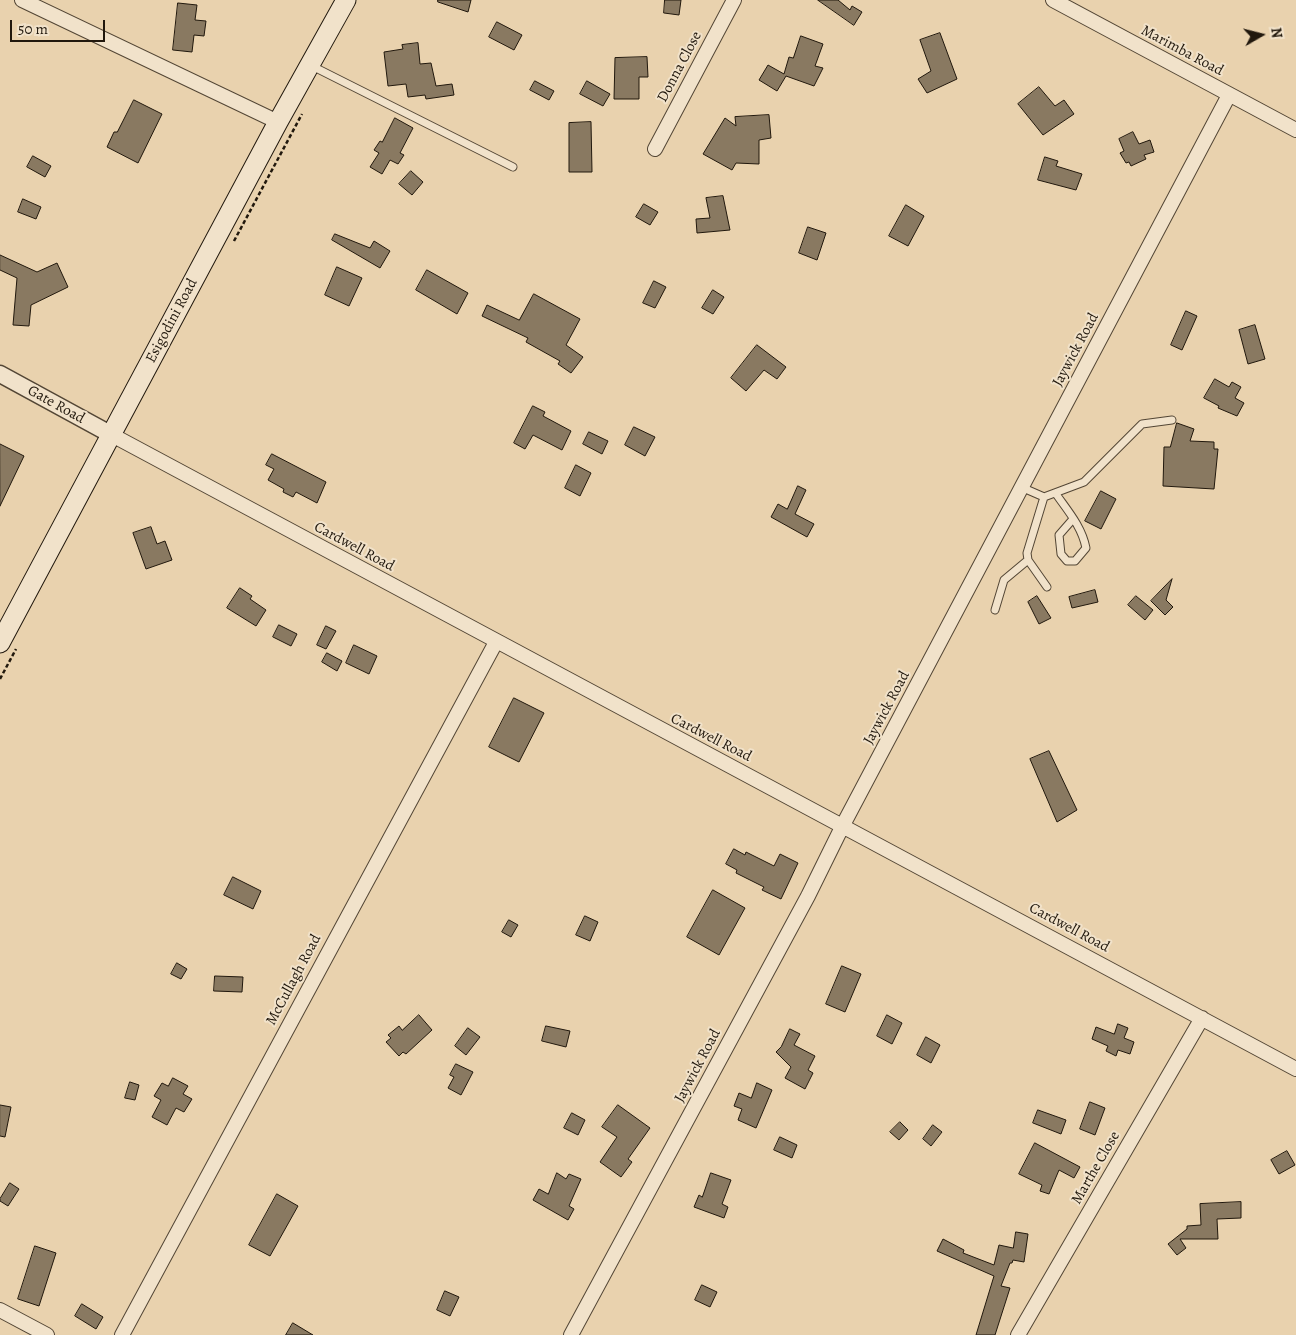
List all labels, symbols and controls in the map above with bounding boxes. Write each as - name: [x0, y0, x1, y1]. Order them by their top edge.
- scale bar: [12, 10, 108, 42]
- north arrow: [1236, 10, 1286, 60]
- text: 50 m: [18, 19, 48, 39]
- street label: Marimba Road: [1138, 22, 1226, 80]
- text: N: [1266, 26, 1286, 39]
- street label: Donna Close: [654, 28, 706, 106]
- street label: Esigodini Road: [142, 276, 202, 366]
- street label: Jaywick Road: [1049, 310, 1103, 390]
- street label: Gate Road: [24, 382, 88, 428]
- street label: Cardwell Road: [311, 518, 397, 576]
- street label: Jaywick Road: [860, 668, 914, 748]
- street label: Cardwell Road: [667, 710, 755, 766]
- street label: Cardwell Road: [1026, 899, 1112, 957]
- street label: McCullagh Road: [263, 931, 325, 1029]
- street label: Jaywick Road: [671, 1026, 725, 1106]
- street label: Marthe Close: [1068, 1128, 1124, 1208]

